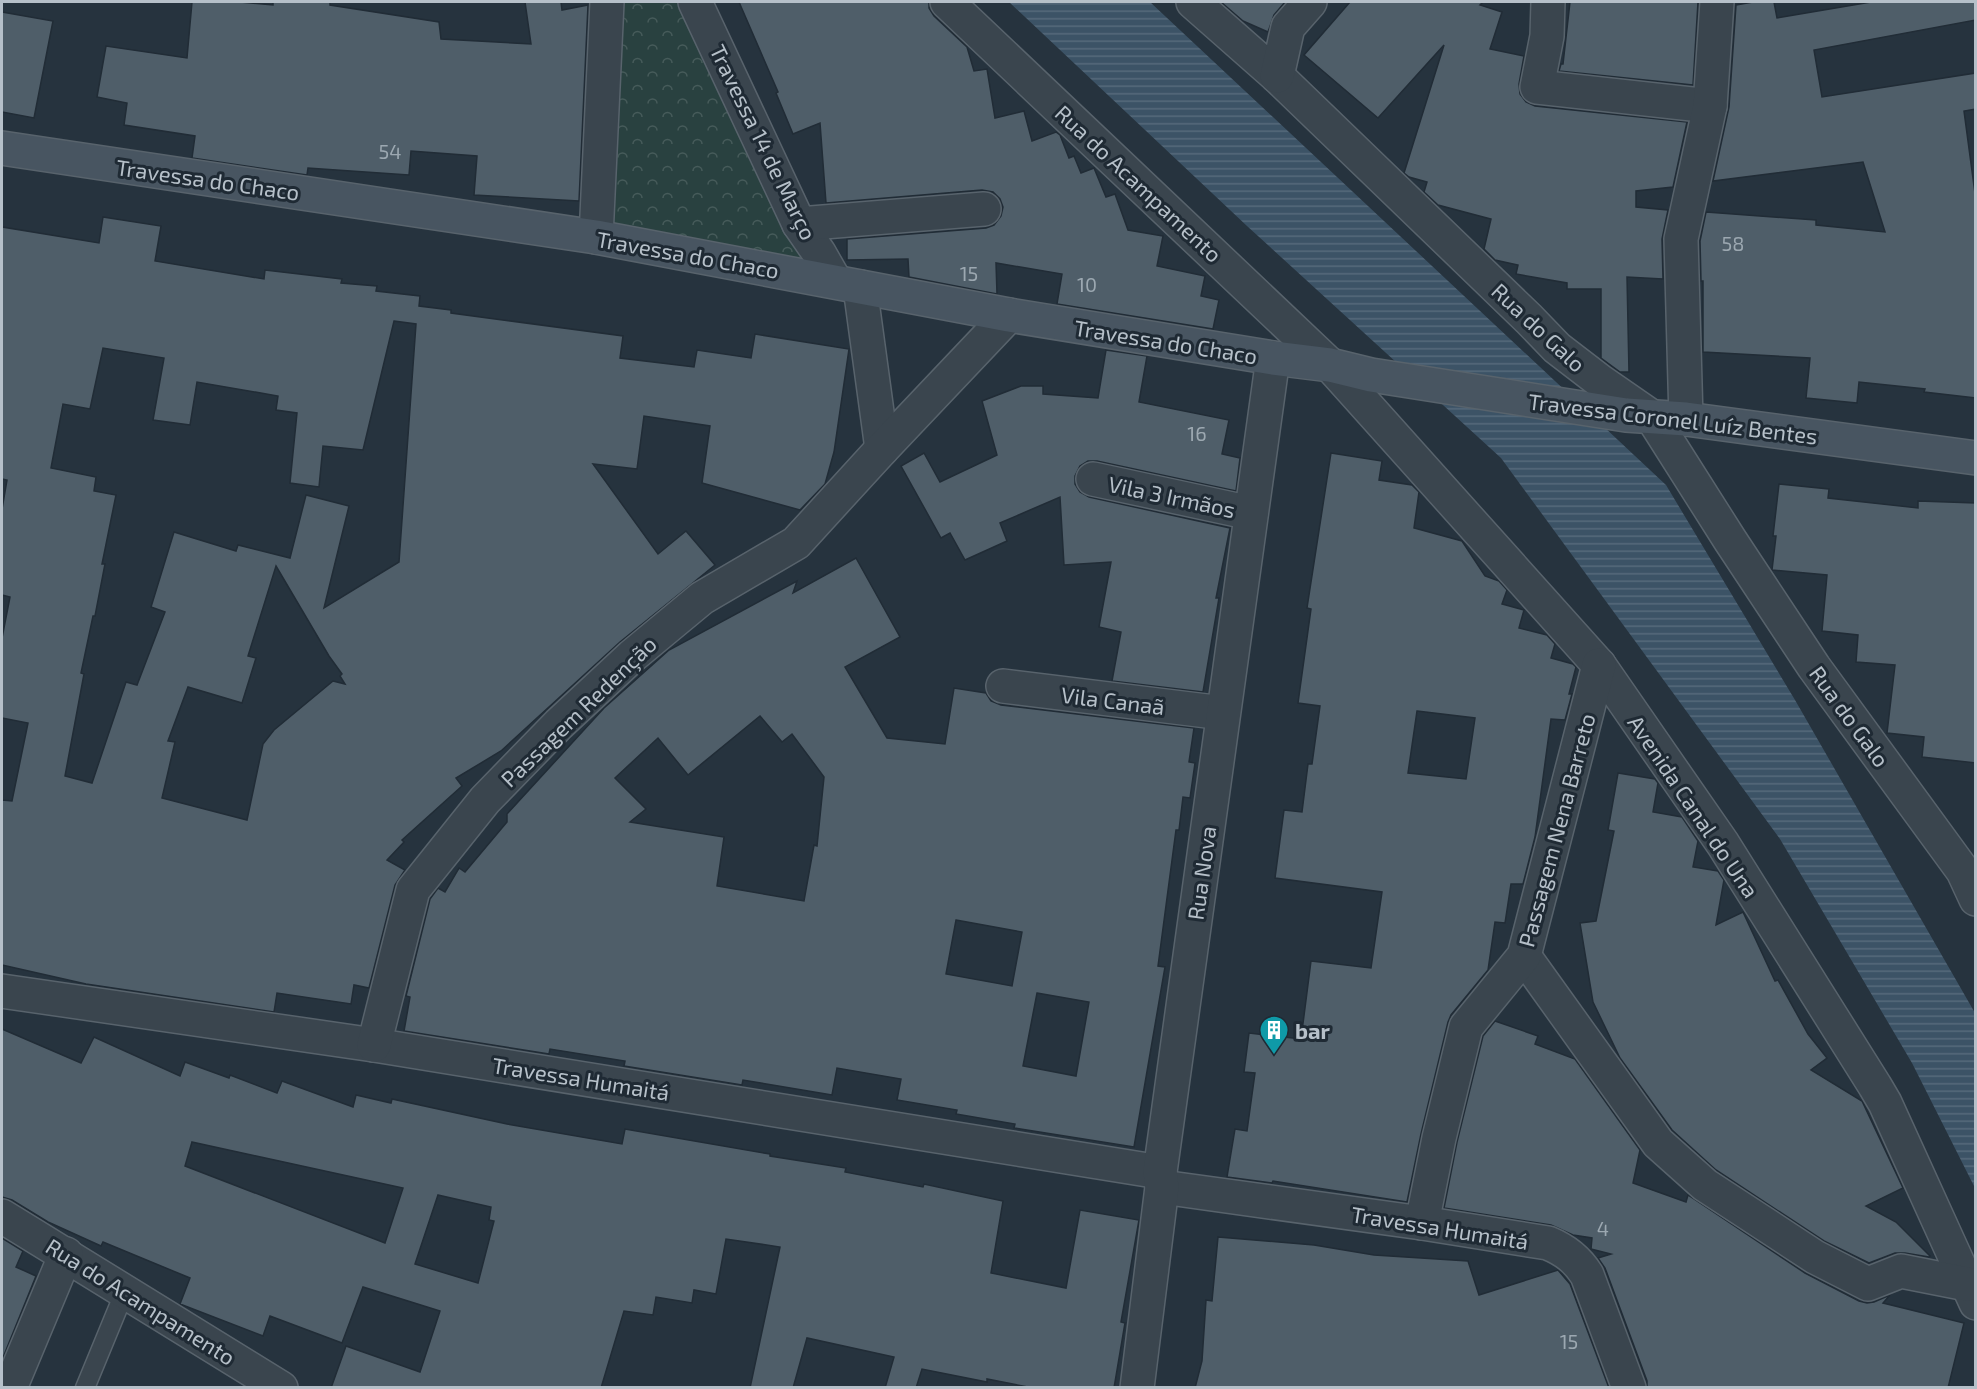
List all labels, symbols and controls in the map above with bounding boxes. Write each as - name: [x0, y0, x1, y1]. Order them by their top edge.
- street label: Travessa 14 de Março: [704, 40, 823, 245]
- street label: Rua do Acampamento: [1050, 99, 1228, 267]
- house number: 54: [378, 139, 402, 163]
- street label: Travessa do Chaco: [115, 153, 301, 205]
- street label: Travessa do Chaco: [595, 225, 781, 283]
- house number: 58: [1722, 231, 1744, 255]
- house number: 15: [960, 261, 978, 285]
- house number: 10: [1077, 272, 1097, 296]
- street label: Rua do Galo: [1487, 277, 1591, 377]
- street label: Travessa do Chaco: [1073, 314, 1259, 368]
- street label: Travessa Coronel Luíz Bentes: [1527, 387, 1819, 449]
- house number: 16: [1187, 421, 1207, 445]
- street label: Vila 3 Irmãos: [1106, 470, 1238, 522]
- street label: Passagem Redenção: [495, 630, 662, 793]
- street label: Rua do Galo: [1805, 661, 1895, 771]
- street label: Vila Canaã: [1060, 681, 1166, 719]
- street label: Avenida Canal do Una: [1623, 710, 1765, 902]
- street label: Passagem Nena Barreto: [1512, 711, 1600, 949]
- street label: Rua Nova: [1182, 824, 1220, 922]
- building icon: bar: [1258, 1014, 1290, 1056]
- place label: bar: [1295, 1017, 1331, 1043]
- street label: Travessa Humaitá: [491, 1051, 671, 1105]
- street label: Travessa Humaitá: [1350, 1200, 1530, 1254]
- house number: 4: [1597, 1216, 1609, 1240]
- street label: Rua do Acampamento: [42, 1232, 240, 1370]
- house number: 15: [1560, 1329, 1578, 1353]

